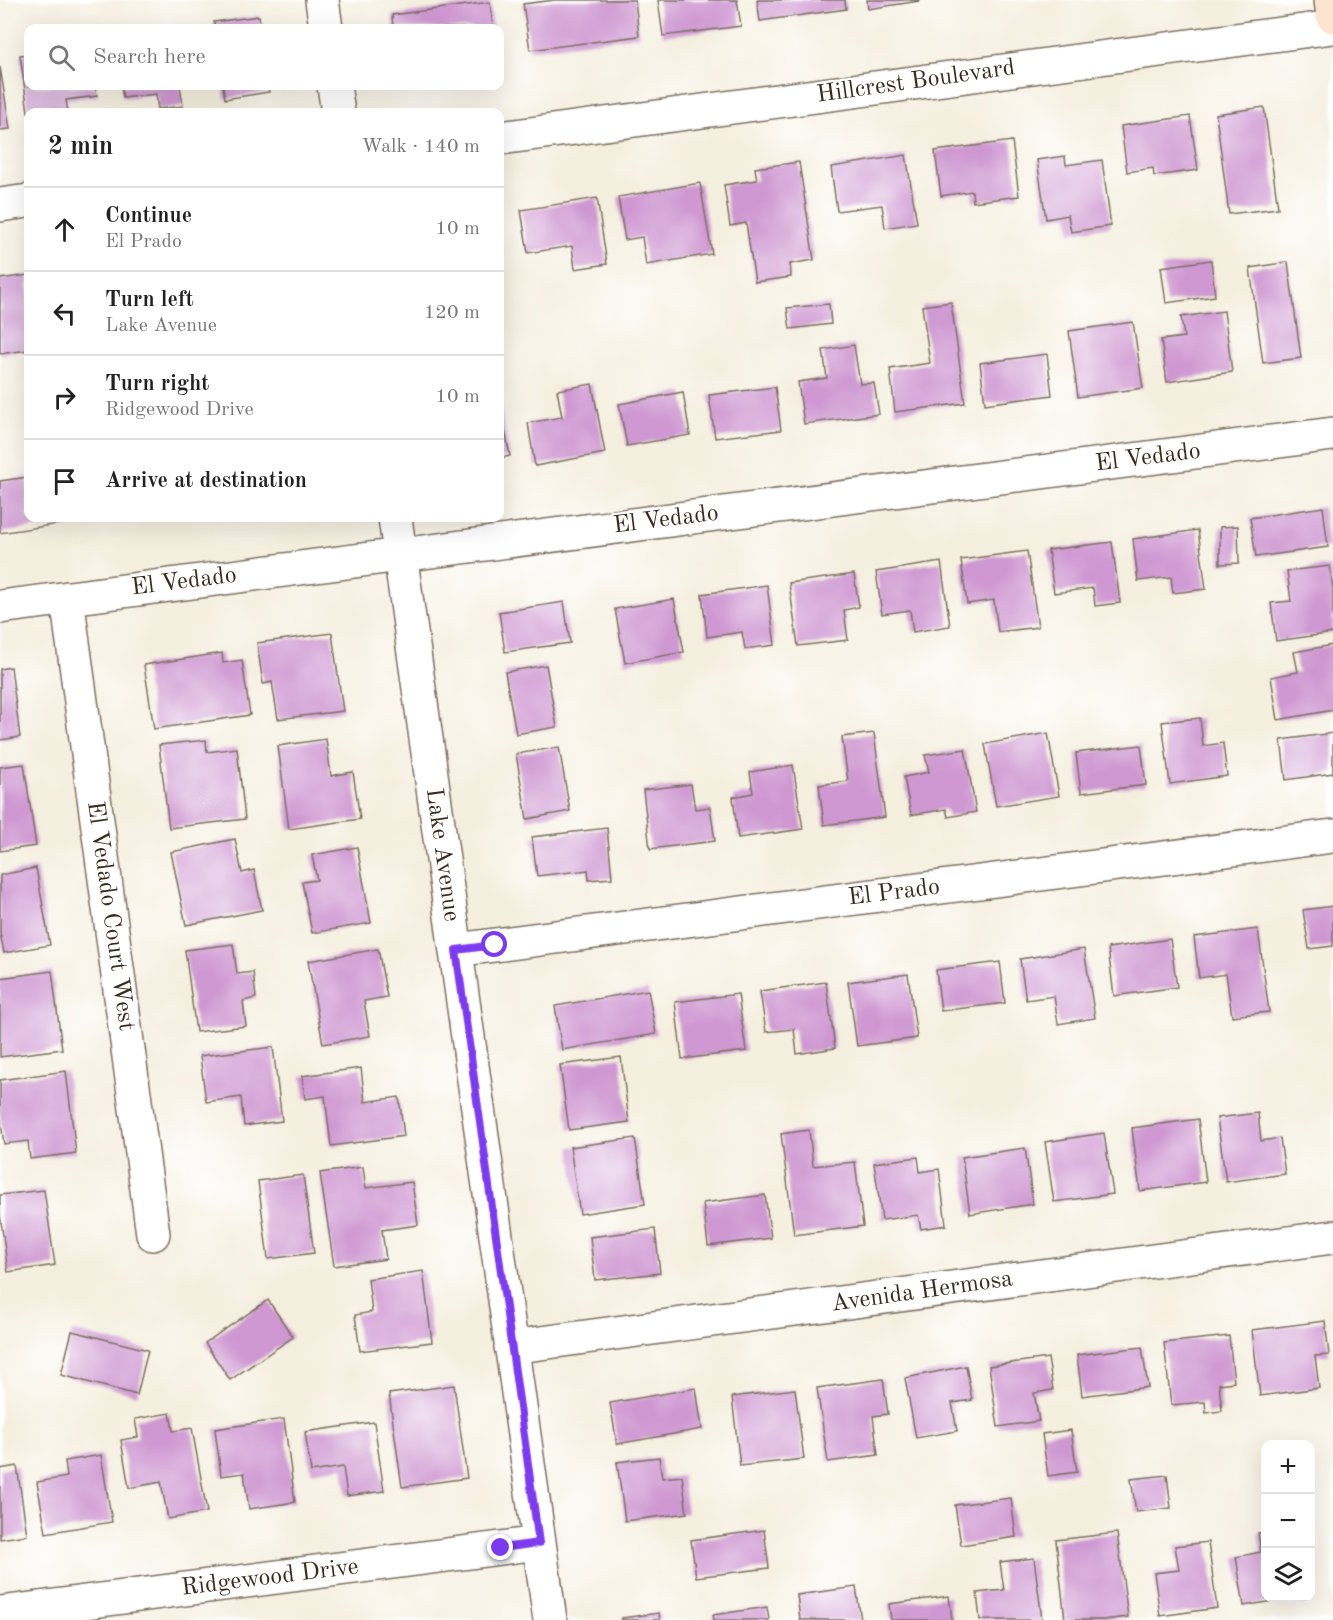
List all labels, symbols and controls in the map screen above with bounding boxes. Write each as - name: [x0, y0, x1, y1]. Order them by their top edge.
- search box: [24, 24, 504, 90]
- icon: search: [45, 41, 78, 74]
- text: Search here: [93, 46, 206, 68]
- street label: Hillcrest Boulevard: [815, 56, 1017, 108]
- text: 2 min: [48, 134, 113, 160]
- text: Walk · 140 m: [361, 137, 480, 157]
- text: Continue: [105, 205, 192, 227]
- icon: ahead: [48, 213, 81, 246]
- text: 10 m: [435, 219, 480, 239]
- text: El Prado: [105, 232, 182, 252]
- text: Turn left: [105, 289, 194, 311]
- icon: left: [48, 297, 81, 330]
- text: 120 m: [424, 303, 480, 323]
- text: Lake Avenue: [105, 316, 217, 336]
- text: Turn right: [105, 373, 209, 395]
- icon: right: [48, 381, 81, 414]
- text: 10 m: [435, 387, 480, 407]
- text: Ridgewood Drive: [105, 400, 254, 420]
- street label: El Vedado: [1094, 440, 1202, 476]
- icon: arrive: [48, 465, 81, 498]
- text: Arrive at destination: [105, 470, 307, 492]
- street label: El Vedado: [612, 502, 720, 538]
- street label: El Vedado: [130, 564, 238, 600]
- street label: Lake Avenue: [421, 787, 463, 923]
- street label: El Vedado Court West: [82, 800, 138, 1032]
- street label: El Prado: [847, 875, 941, 911]
- route start: [481, 931, 507, 957]
- street label: Avenida Hermosa: [830, 1267, 1014, 1317]
- map controls: [1261, 1440, 1315, 1602]
- button: +: [1261, 1440, 1315, 1494]
- button: −: [1261, 1494, 1315, 1548]
- route end: [487, 1534, 513, 1560]
- button: layers: [1261, 1548, 1315, 1602]
- street label: Ridgewood Drive: [180, 1555, 360, 1601]

